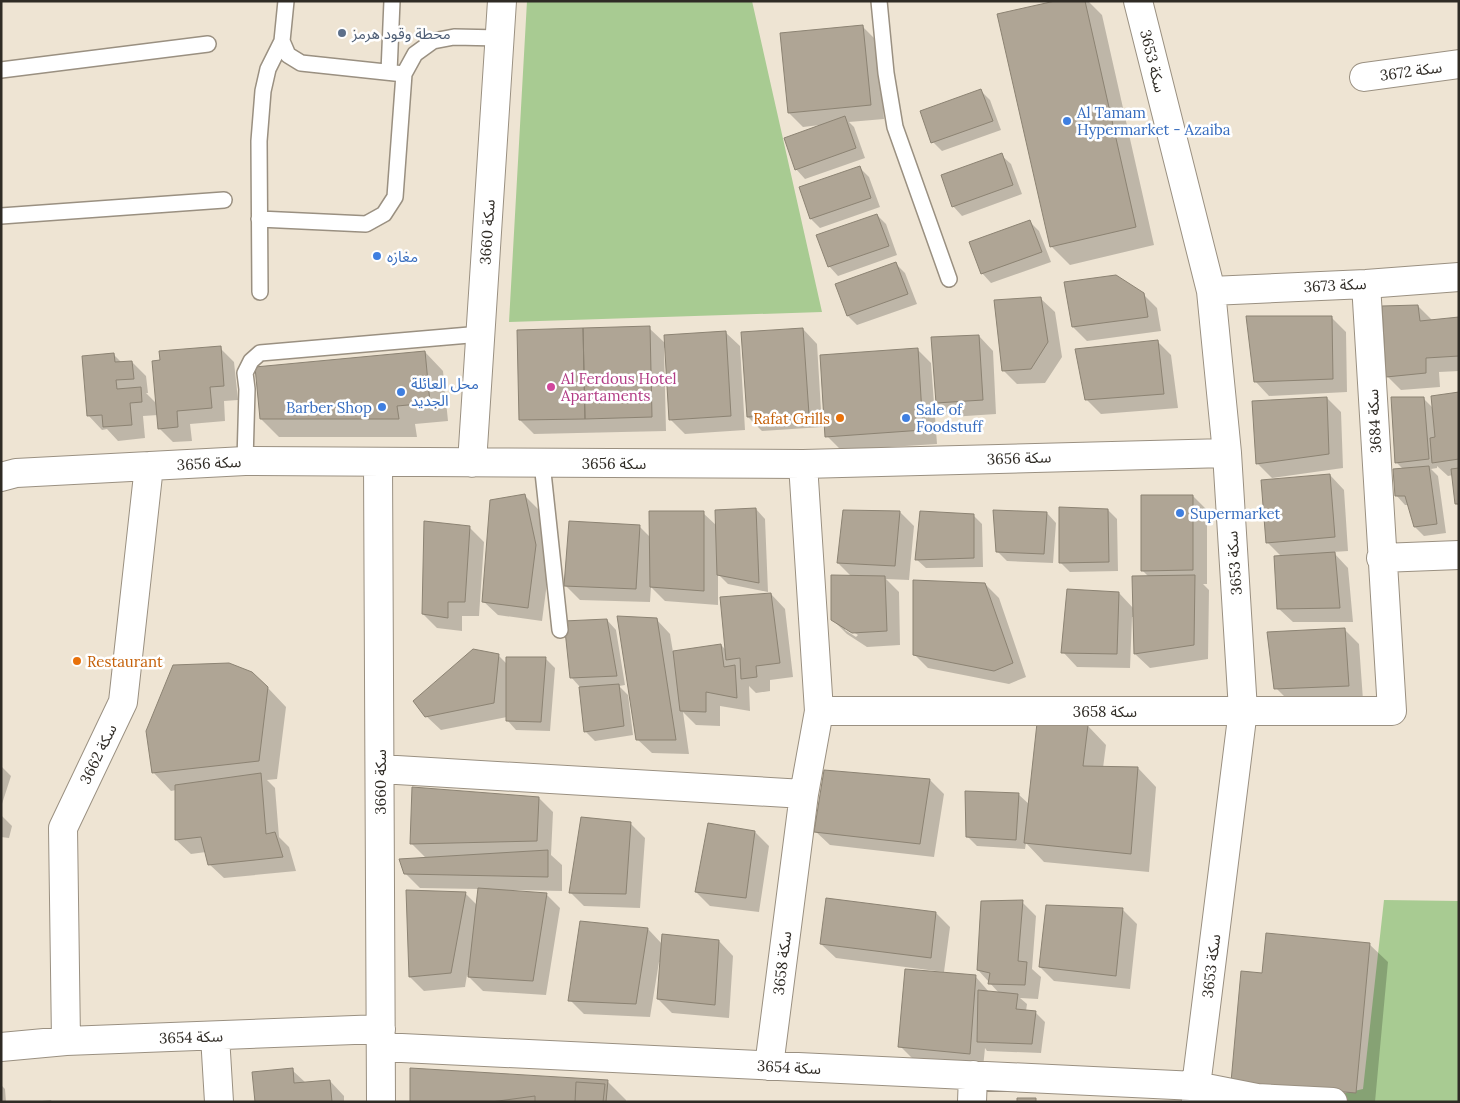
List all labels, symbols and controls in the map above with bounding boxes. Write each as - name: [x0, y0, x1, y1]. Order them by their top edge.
- place label: محطة وقود هرمز: [351, 24, 451, 43]
- marker: محطة وقود هرمز: [336, 27, 348, 39]
- street label: سكة 3653: [1136, 28, 1170, 95]
- street label: سكة 3672: [1379, 57, 1444, 85]
- place label: Al Tamam Hypermarket - Azaiba: [1076, 103, 1231, 139]
- marker: Al Tamam Hypermarket - Azaiba: [1061, 115, 1073, 127]
- street label: سكة 3660: [475, 198, 499, 265]
- place label: مغازه: [387, 247, 418, 266]
- marker: مغازه: [371, 250, 383, 262]
- street label: سكة 3673: [1303, 274, 1367, 296]
- place label: Al Ferdous Hotel Apartaments: [560, 369, 677, 405]
- place label: محل العائلة الجديد: [411, 374, 479, 410]
- marker: Al Ferdous Hotel Apartaments: [545, 381, 557, 393]
- marker: محل العائلة الجديد: [395, 386, 407, 398]
- street label: سكة 3684: [1363, 388, 1385, 454]
- place label: Barber Shop: [286, 398, 372, 417]
- place label: Sale of Foodstuff: [916, 400, 983, 436]
- marker: Barber Shop: [376, 401, 388, 413]
- place label: Rafat Grills: [753, 409, 830, 428]
- marker: Rafat Grills: [834, 412, 846, 424]
- marker: Sale of Foodstuff: [900, 412, 912, 424]
- street label: سكة 3656: [986, 447, 1052, 469]
- street label: سكة 3656: [176, 452, 242, 474]
- street label: سكة 3656: [582, 454, 646, 473]
- place label: Supermarket: [1190, 504, 1281, 523]
- marker: Supermarket: [1174, 507, 1186, 519]
- street label: سكة 3653: [1222, 530, 1246, 596]
- place label: Restaurant: [87, 652, 163, 671]
- marker: Restaurant: [71, 655, 83, 667]
- street label: سكة 3658: [1073, 702, 1137, 721]
- street label: سكة 3662: [75, 721, 121, 787]
- street label: سكة 3660: [371, 749, 390, 815]
- street label: سكة 3658: [769, 930, 795, 996]
- street label: سكة 3653: [1198, 933, 1224, 999]
- street label: سكة 3654: [159, 1026, 224, 1048]
- street label: سكة 3654: [757, 1056, 822, 1078]

